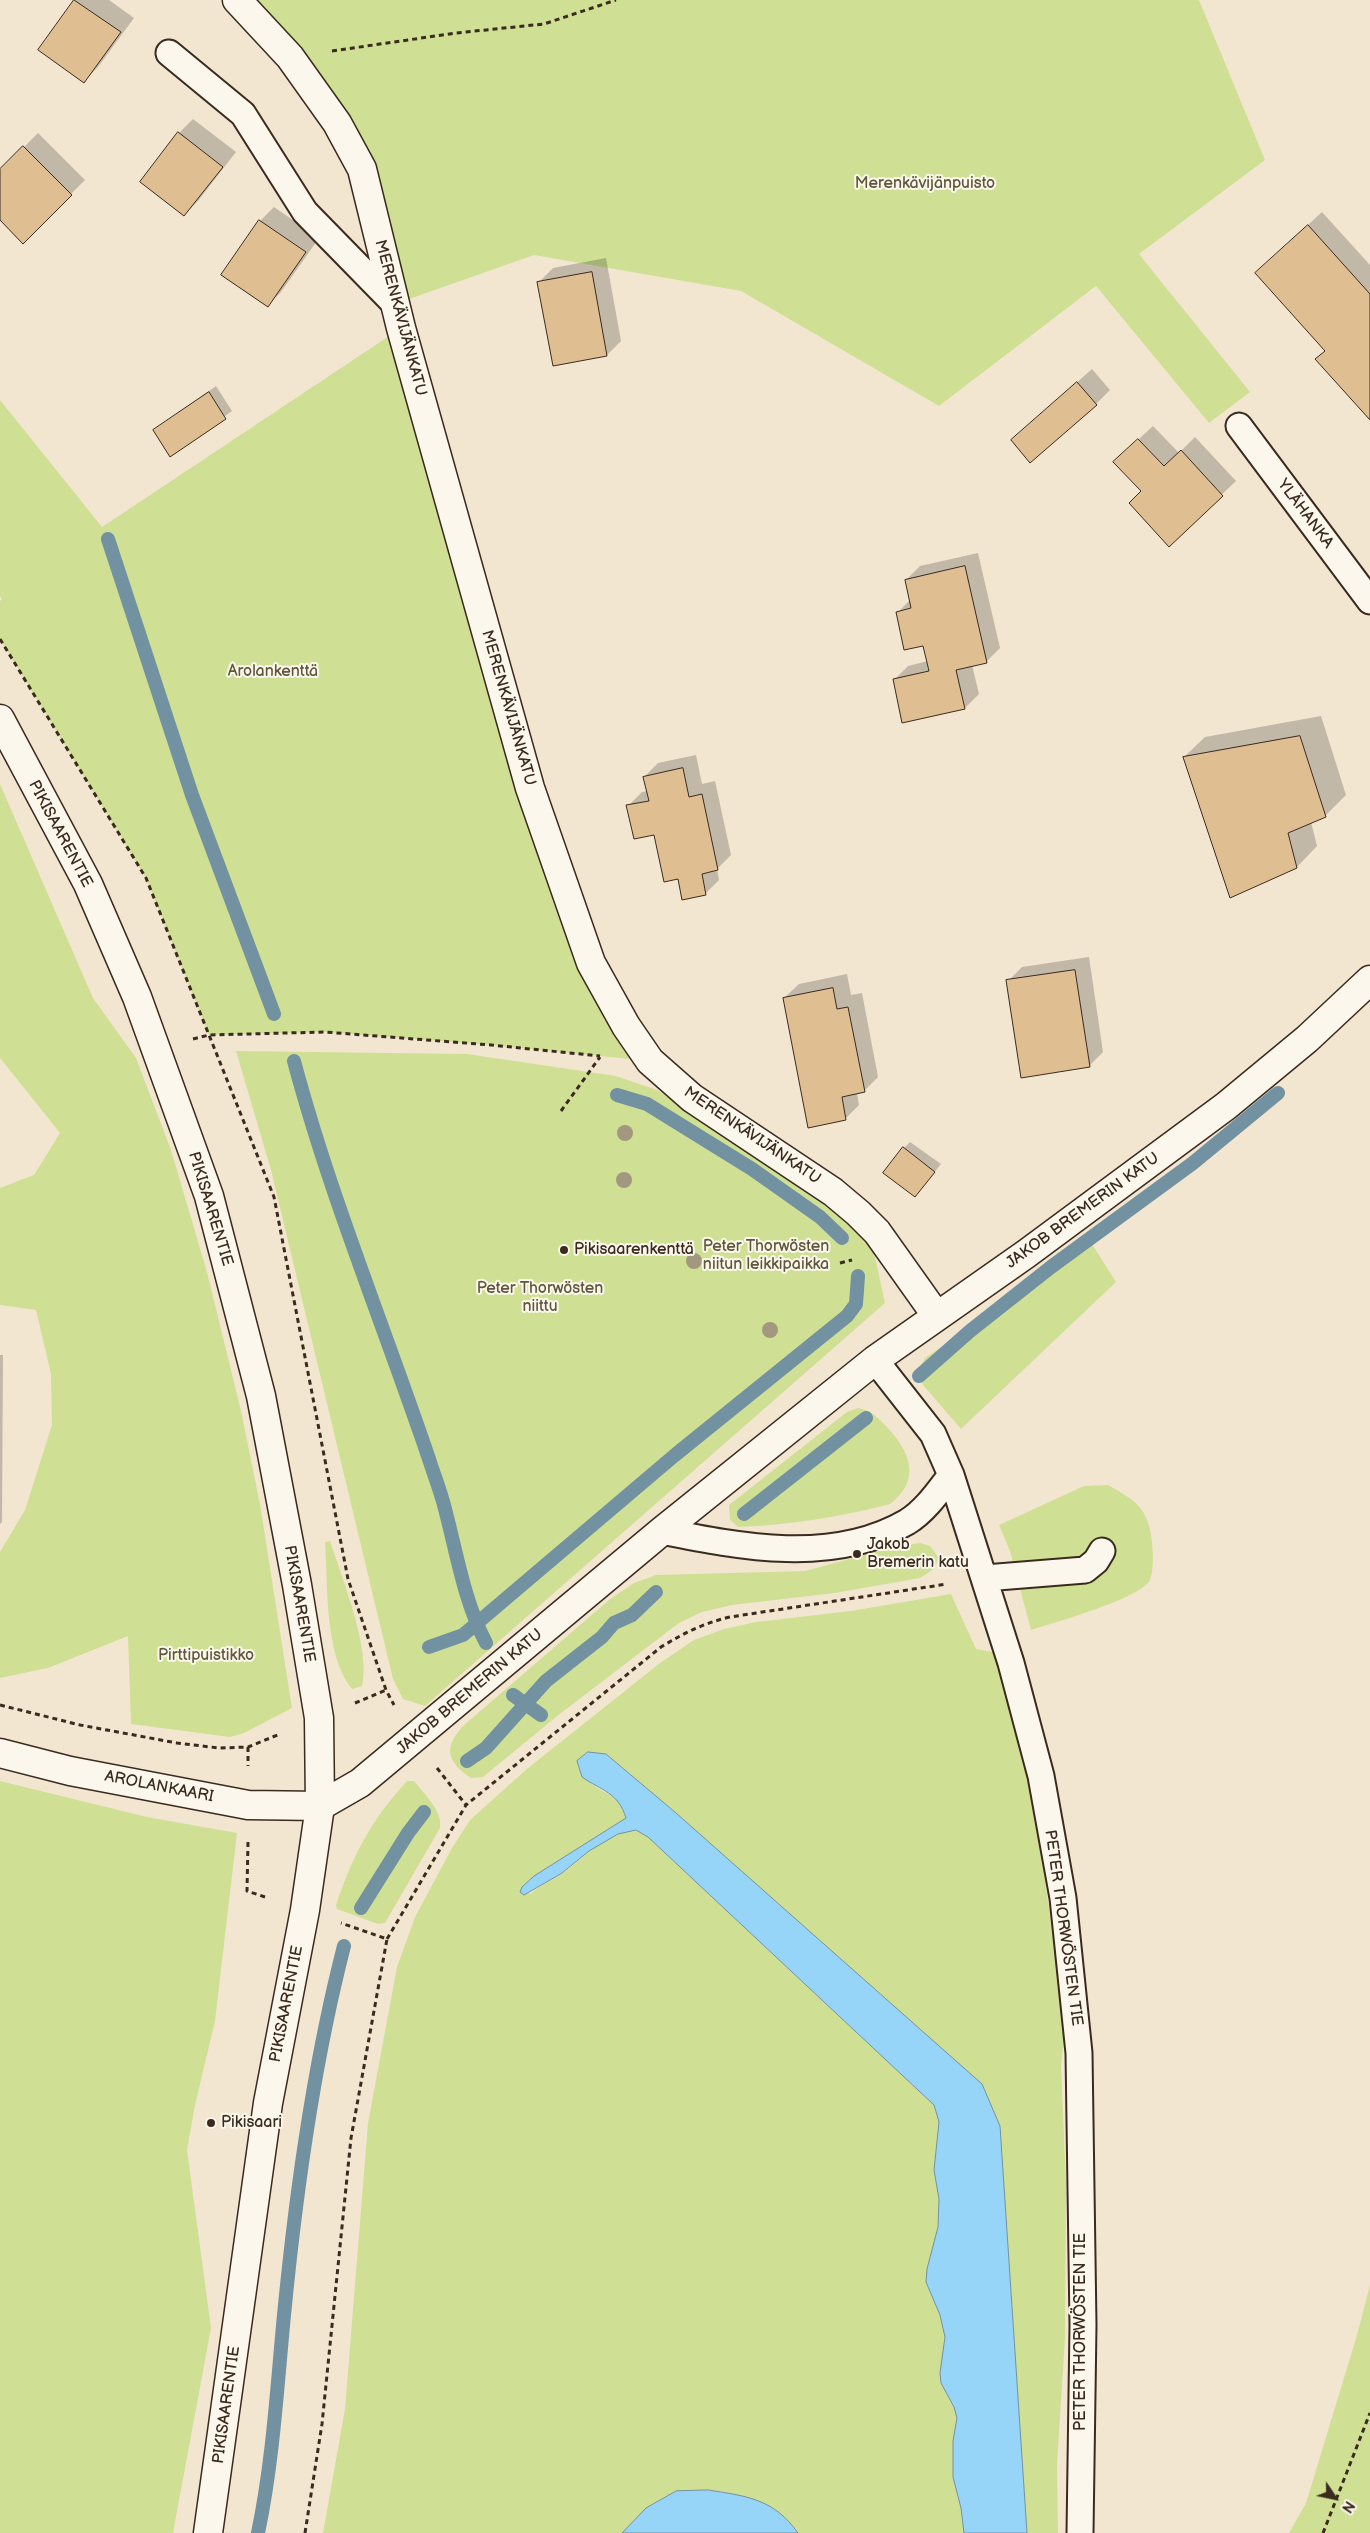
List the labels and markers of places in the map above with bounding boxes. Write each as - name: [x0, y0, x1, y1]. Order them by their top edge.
- place label: Pikisaarenkenttä: [574, 1240, 694, 1260]
- marker: Pikisaarenkenttä: [558, 1244, 570, 1256]
- place label: Jakob Bremerin katu: [867, 1535, 969, 1573]
- marker: Jakob Bremerin katu: [851, 1548, 863, 1560]
- place label: Pikisaari: [221, 2113, 282, 2133]
- marker: Pikisaari: [205, 2117, 217, 2129]

